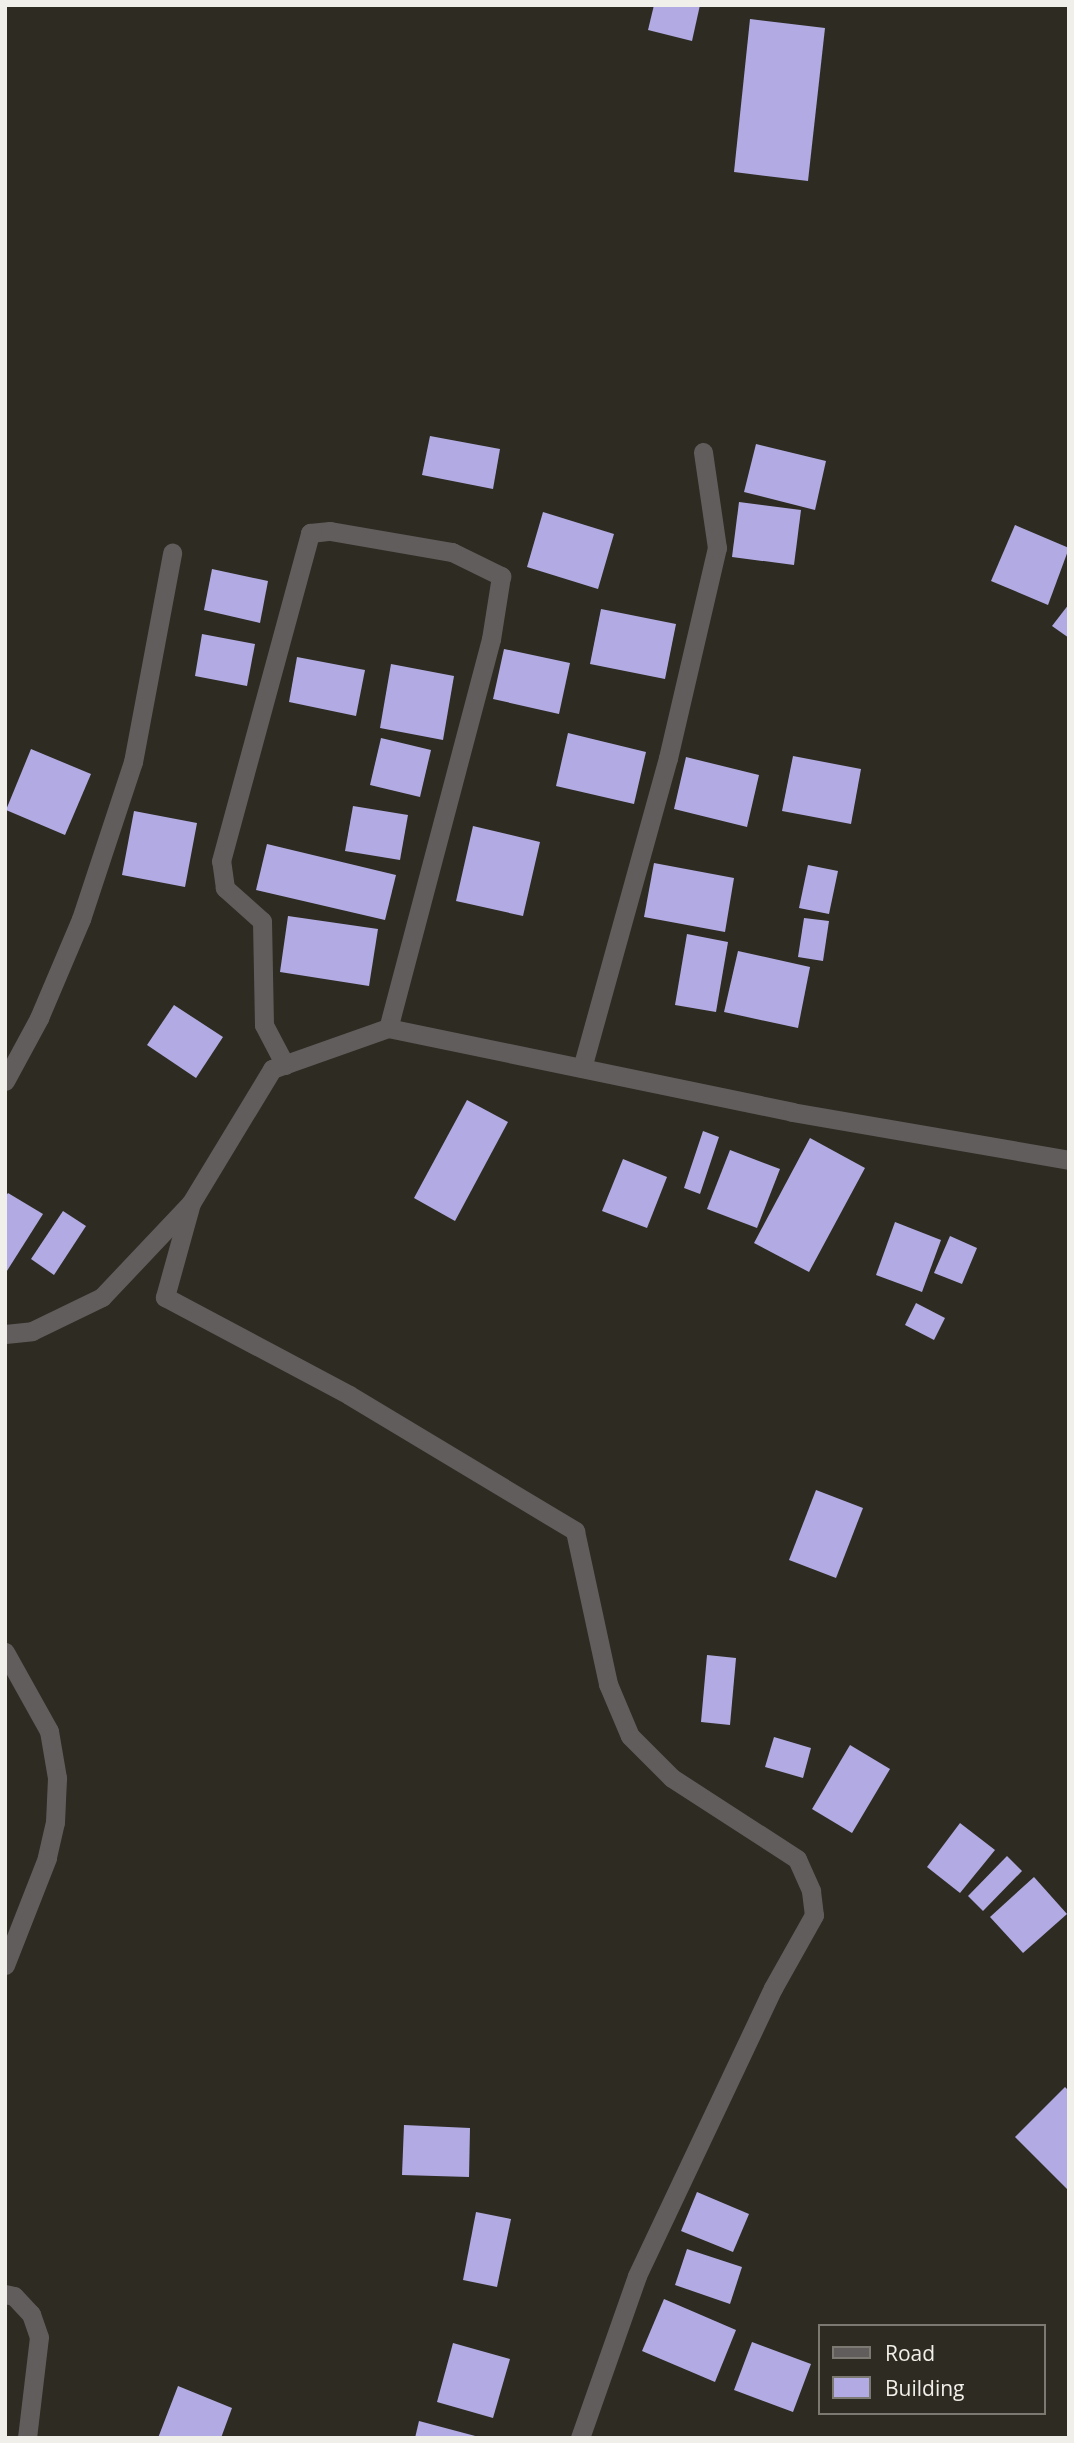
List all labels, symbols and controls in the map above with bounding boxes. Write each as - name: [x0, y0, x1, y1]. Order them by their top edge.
- legend: [818, 2324, 1046, 2415]
- text: Road: [885, 2339, 935, 2367]
- text: Building: [885, 2374, 964, 2402]

